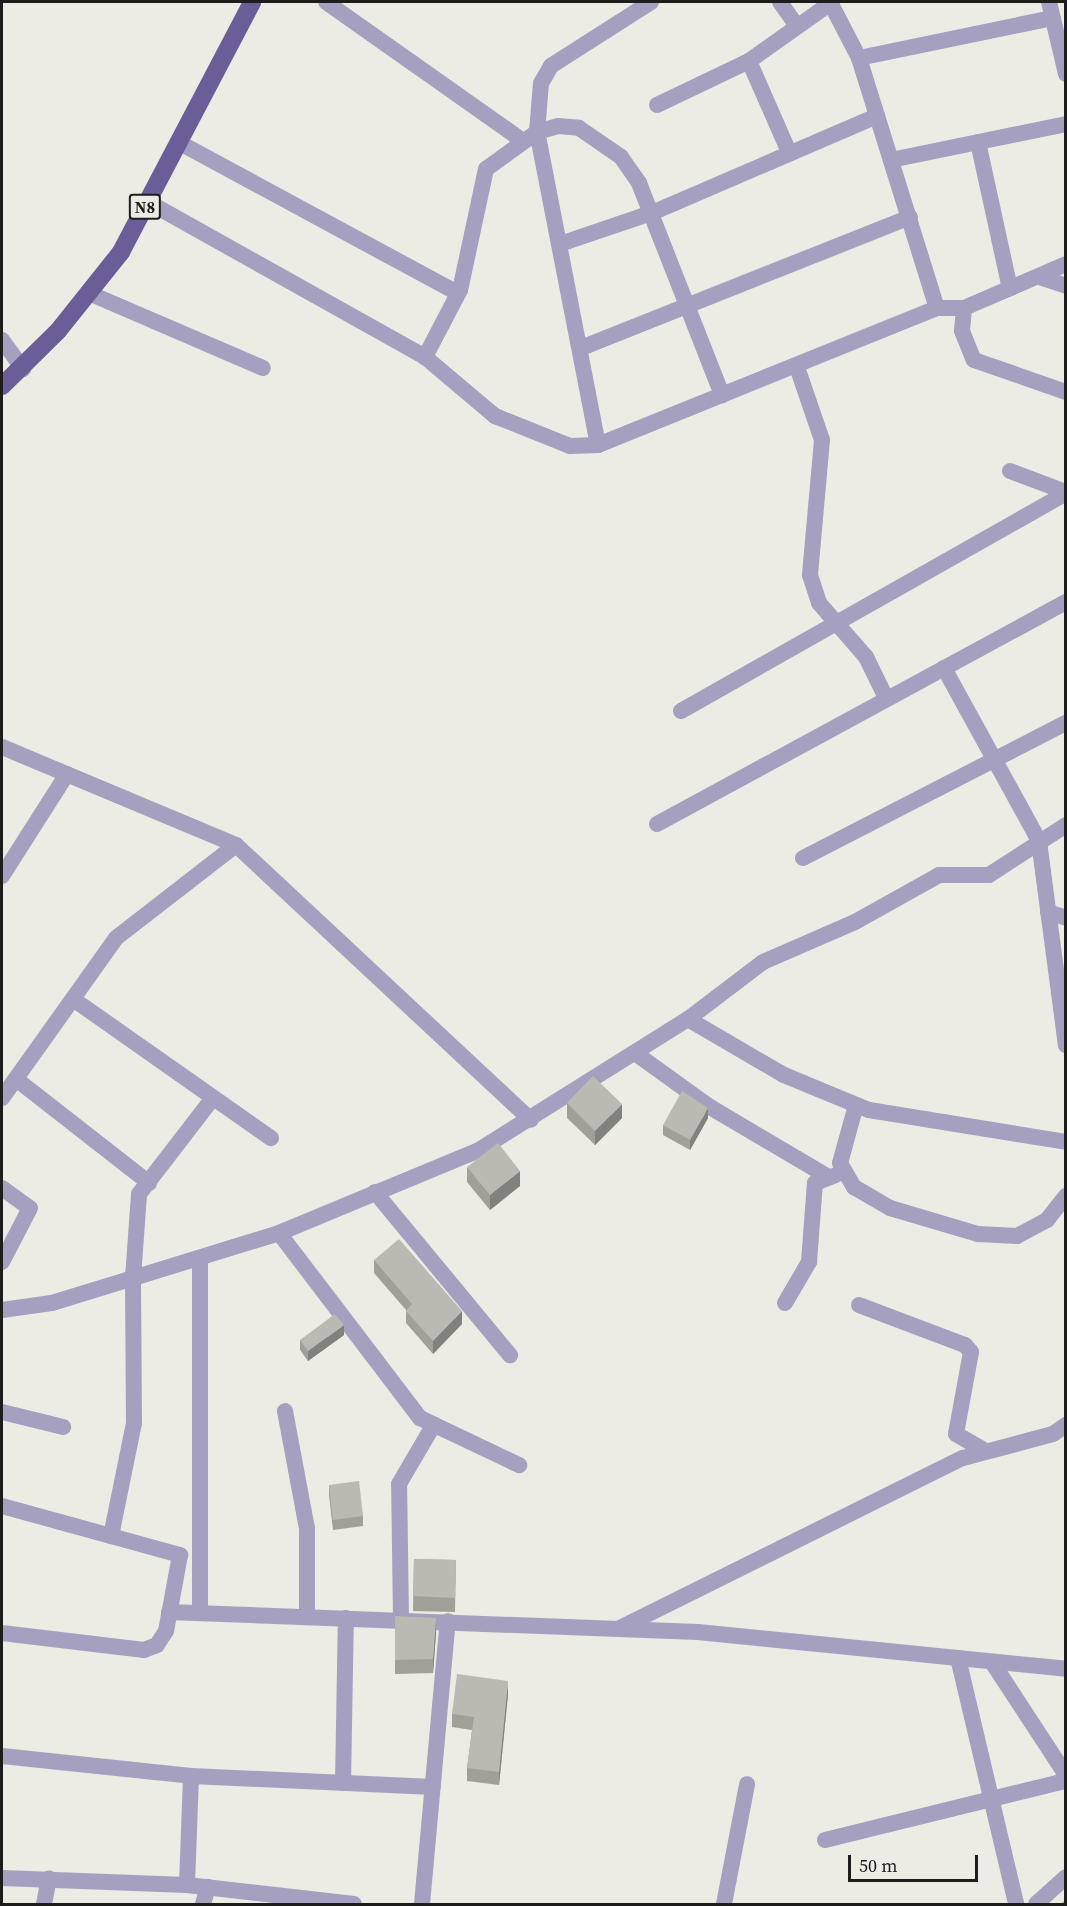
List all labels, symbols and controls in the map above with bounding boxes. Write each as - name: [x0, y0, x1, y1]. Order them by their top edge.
- road number: N8: [128, 194, 162, 220]
- scale bar: [851, 1843, 982, 1881]
- text: 50 m: [859, 1853, 897, 1878]

